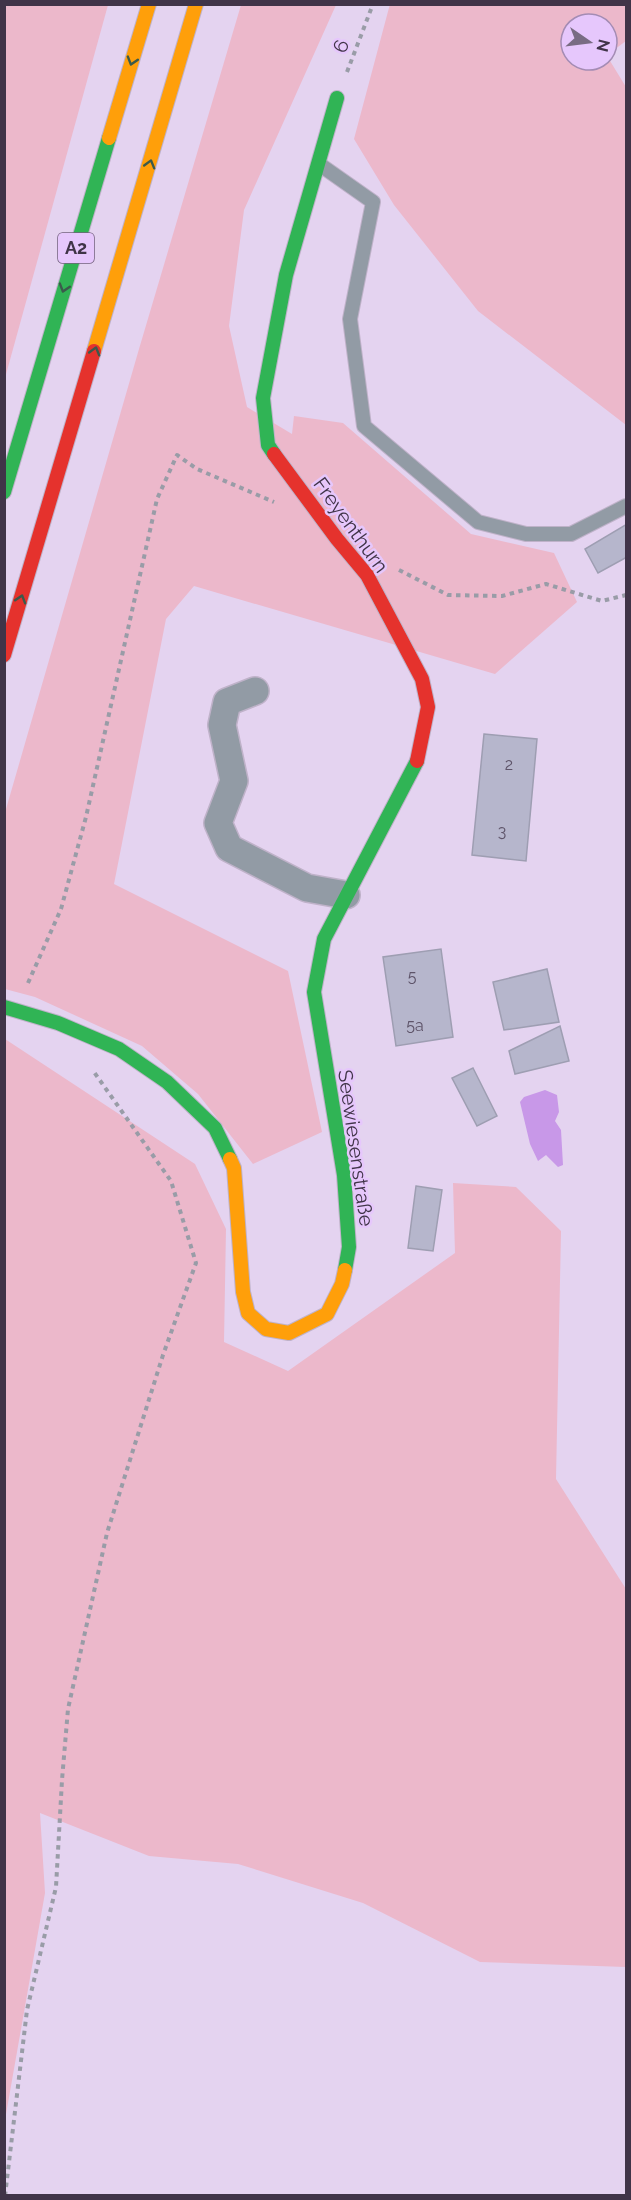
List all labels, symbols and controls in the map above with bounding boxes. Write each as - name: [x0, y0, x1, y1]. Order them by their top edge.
- north arrow: [559, 12, 619, 72]
- street label: 6: [328, 36, 354, 56]
- text: N: [592, 37, 614, 54]
- one-way arrow: [127, 55, 139, 65]
- one-way arrow: [143, 159, 155, 170]
- road number: A2: [58, 233, 94, 263]
- one-way arrow: [59, 282, 71, 292]
- one-way arrow: [88, 346, 100, 357]
- street label: Freyenthurn: [308, 473, 394, 577]
- one-way arrow: [14, 594, 26, 605]
- house number: 2: [505, 755, 513, 774]
- house number: 3: [498, 822, 506, 841]
- house number: 5: [408, 967, 417, 986]
- house number: 5a: [406, 1016, 424, 1035]
- street label: Seewiesenstraße: [333, 1068, 379, 1228]

